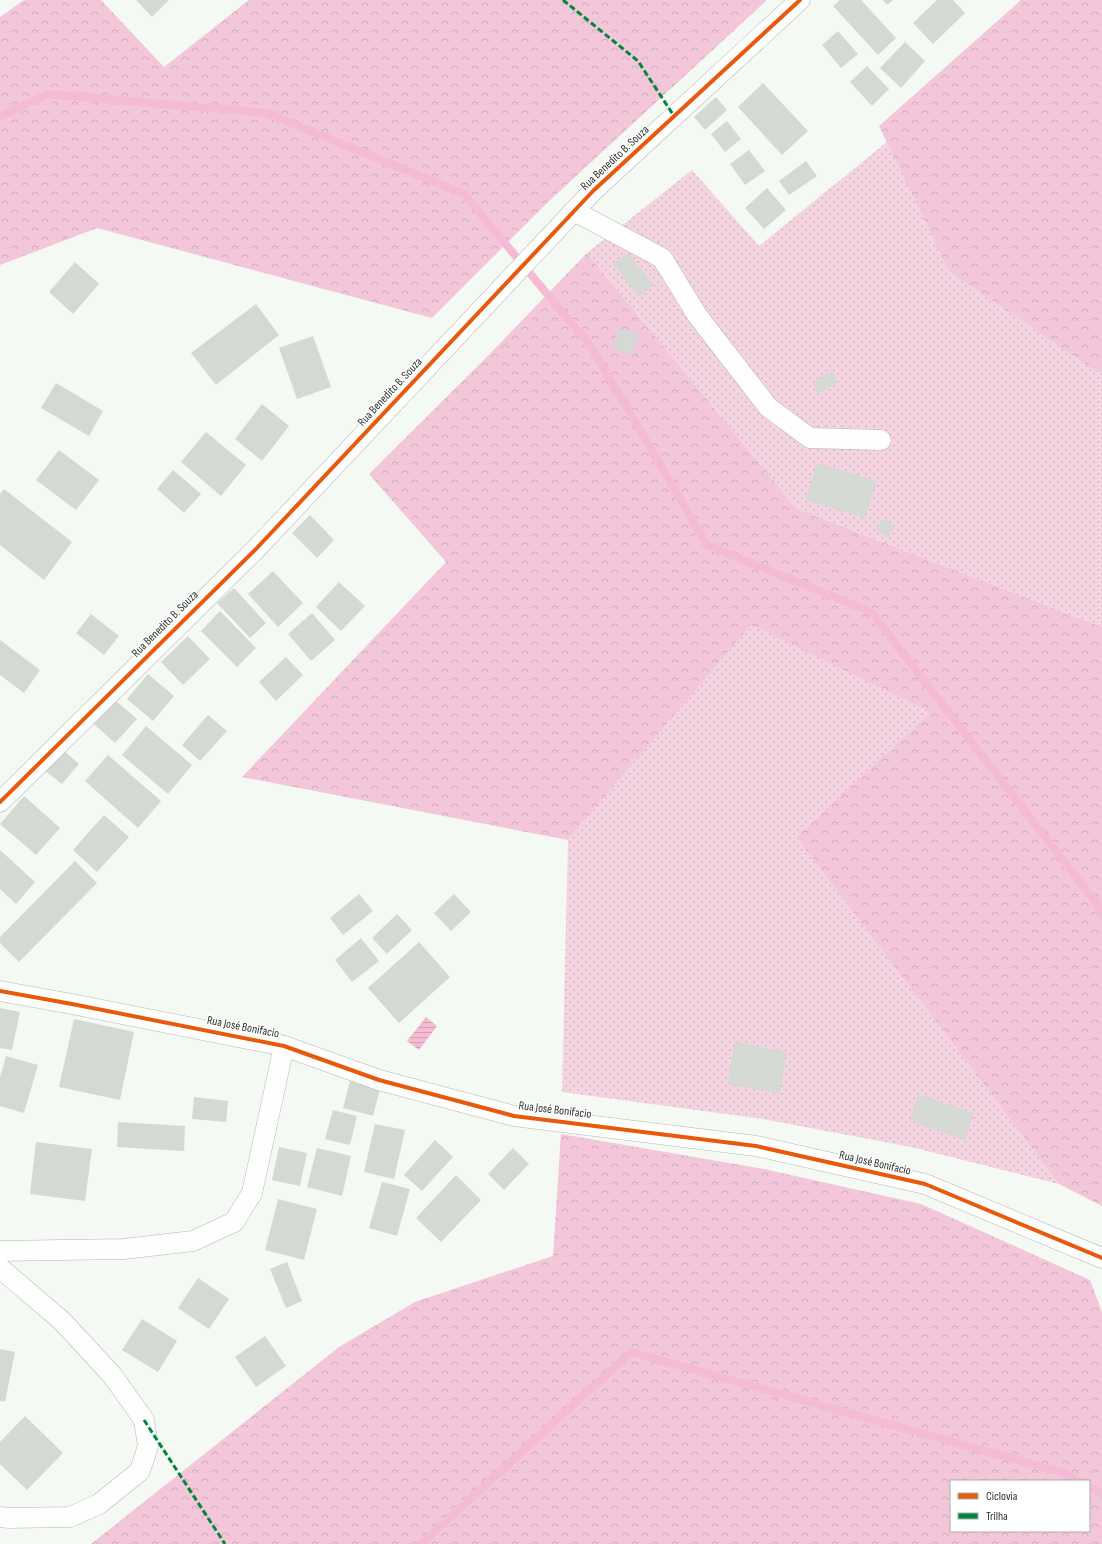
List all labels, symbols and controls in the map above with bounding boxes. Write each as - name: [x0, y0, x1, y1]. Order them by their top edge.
- street label: Rua Benedito B. Souza: [578, 122, 653, 194]
- street label: Rua Benedito B. Souza: [354, 354, 426, 429]
- street label: Rua Benedito B. Souza: [128, 587, 202, 661]
- street label: Rua José Bonifacio: [206, 1013, 280, 1041]
- street label: Rua José Bonifacio: [518, 1098, 592, 1122]
- street label: Rua José Bonifacio: [838, 1147, 912, 1179]
- legend: [950, 1480, 1090, 1532]
- text: Ciclovia: [986, 1489, 1018, 1504]
- text: Trilha: [986, 1509, 1008, 1524]

